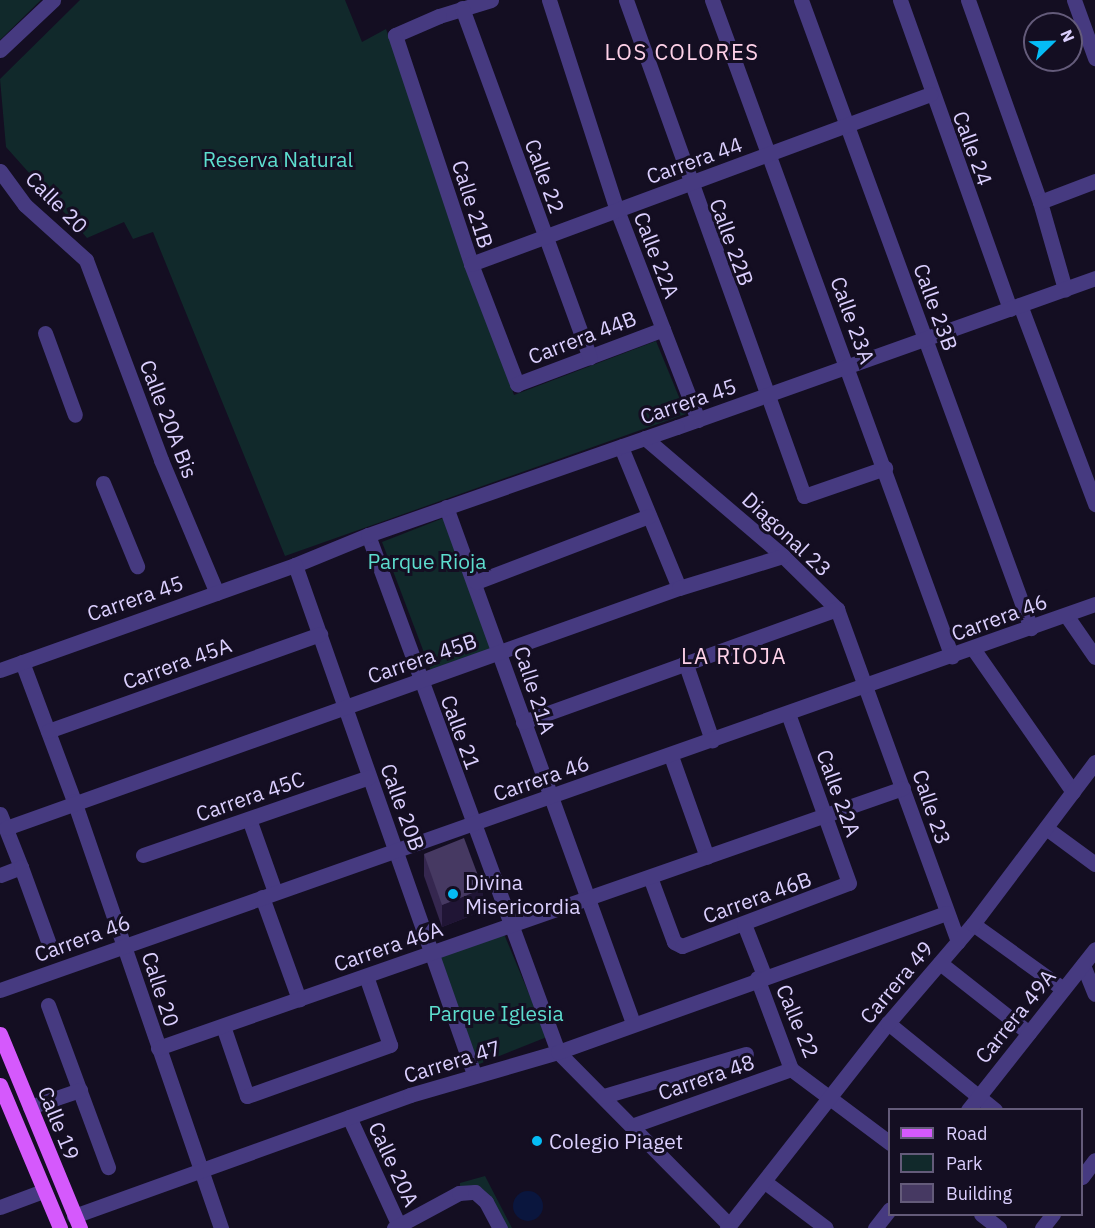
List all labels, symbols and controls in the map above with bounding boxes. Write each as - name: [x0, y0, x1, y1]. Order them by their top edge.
- north arrow: [1023, 12, 1083, 72]
- text: N: [1056, 27, 1079, 45]
- district label: LOS COLORES: [605, 39, 759, 65]
- street label: Calle 24: [948, 107, 998, 189]
- street label: Carrera 44: [643, 131, 745, 189]
- street label: Calle 22: [520, 135, 570, 217]
- park label: Reserva Natural: [203, 146, 353, 172]
- street label: Calle 21B: [447, 157, 499, 251]
- street label: Calle 20: [21, 166, 93, 238]
- street label: Calle 22B: [705, 195, 759, 289]
- street label: Calle 22A: [629, 208, 685, 302]
- street label: Calle 23B: [909, 260, 963, 354]
- street label: Calle 23A: [826, 273, 880, 367]
- street label: Carrera 44B: [524, 305, 640, 369]
- street label: Calle 20A Bis: [135, 356, 203, 482]
- street label: Carrera 45: [637, 373, 739, 429]
- street label: Diagonal 23: [737, 486, 837, 582]
- park label: Parque Rioja: [368, 548, 486, 574]
- street label: Carrera 45: [84, 570, 186, 626]
- street label: Carrera 46: [948, 588, 1050, 646]
- street label: Carrera 45B: [364, 628, 480, 688]
- street label: Carrera 45A: [119, 632, 235, 694]
- street label: Calle 21A: [509, 643, 561, 737]
- district label: LA RIOJA: [681, 643, 787, 669]
- street label: Calle 21: [436, 691, 486, 773]
- street label: Calle 22A: [812, 746, 866, 840]
- street label: Carrera 46: [490, 750, 592, 806]
- street label: Calle 20B: [376, 760, 430, 854]
- street label: Carrera 45C: [192, 766, 308, 826]
- street label: Calle 23: [908, 766, 956, 848]
- street label: Carrera 46B: [699, 866, 815, 928]
- place label: Divina Misericordia: [465, 869, 580, 919]
- marker: Divina Misericordia: [446, 887, 460, 901]
- street label: Carrera 46: [31, 909, 133, 967]
- street label: Carrera 46A: [330, 916, 446, 976]
- street label: Carrera 49: [854, 936, 938, 1028]
- street label: Calle 20: [137, 948, 185, 1030]
- street label: Carrera 49A: [969, 964, 1061, 1068]
- street label: Calle 22: [771, 981, 825, 1061]
- park label: Parque Iglesia: [428, 1000, 564, 1026]
- street label: Carrera 47: [400, 1034, 504, 1088]
- street label: Carrera 48: [655, 1049, 757, 1105]
- street label: Calle 19: [33, 1082, 85, 1164]
- legend: [888, 1108, 1083, 1216]
- street label: Calle 20A: [363, 1118, 425, 1210]
- text: Road: [946, 1122, 987, 1145]
- place label: Colegio Piaget: [549, 1128, 683, 1154]
- marker: Colegio Piaget: [530, 1134, 544, 1148]
- text: Park: [946, 1152, 982, 1175]
- text: Building: [946, 1182, 1012, 1205]

